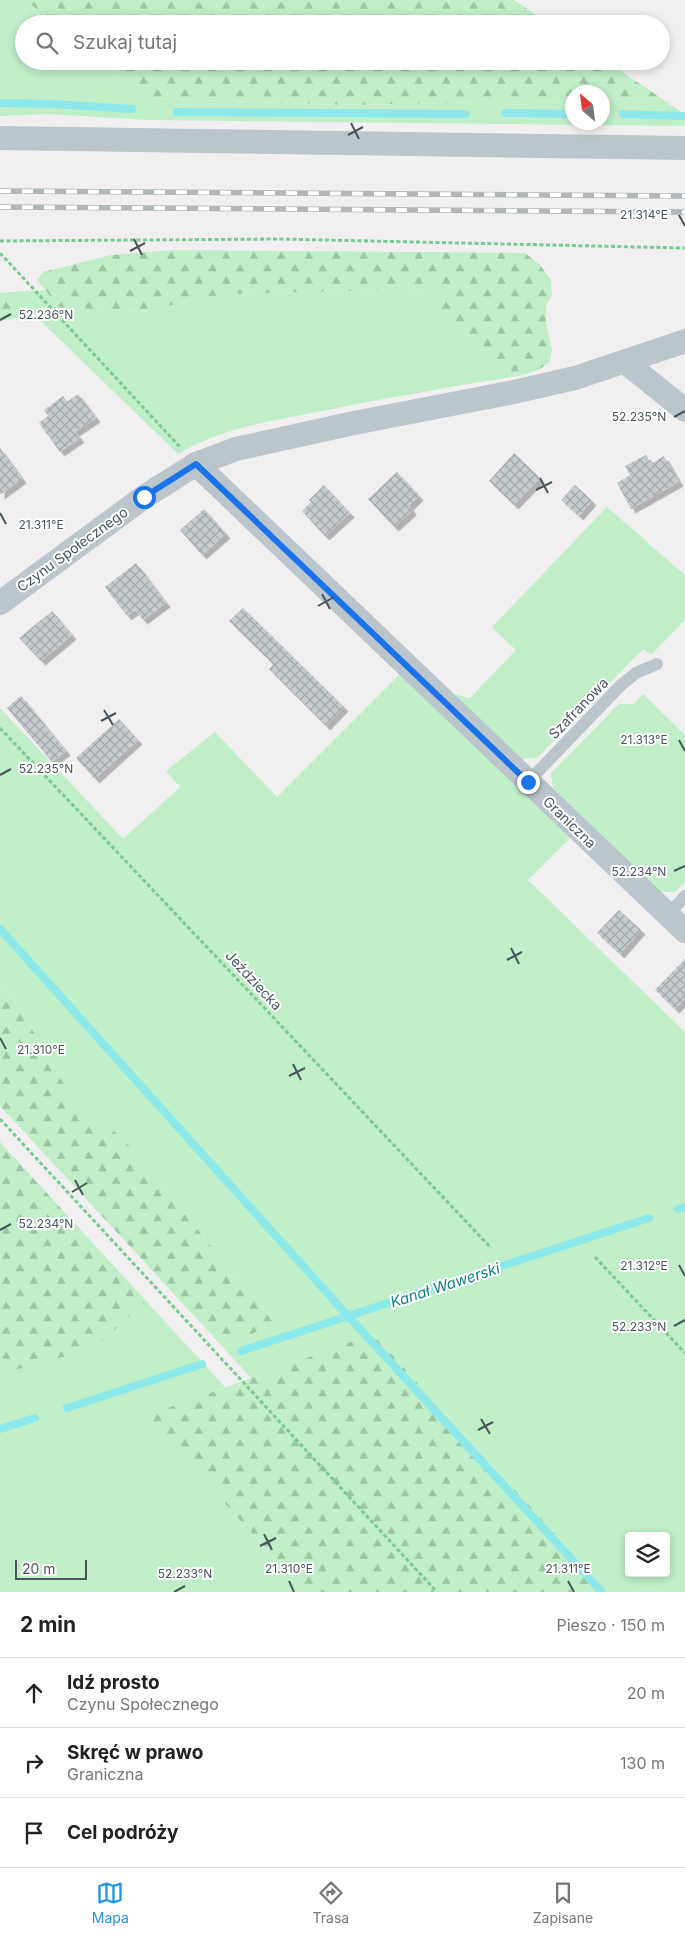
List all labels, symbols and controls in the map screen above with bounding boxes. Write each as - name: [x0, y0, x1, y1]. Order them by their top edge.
- search box: [15, 15, 670, 70]
- icon: search: [33, 29, 61, 57]
- text: Szukaj tutaj: [73, 31, 177, 54]
- north arrow: [565, 85, 610, 130]
- text: 21.314°E: [620, 207, 668, 222]
- text: 52.236°N: [19, 307, 73, 322]
- text: 52.235°N: [612, 409, 666, 424]
- route start: [133, 486, 156, 509]
- street label: Czynu Społecznego: [13, 503, 131, 595]
- text: 21.311°E: [18, 517, 64, 532]
- street label: Szafranowa: [545, 674, 611, 742]
- text: 21.313°E: [620, 732, 668, 747]
- text: 52.235°N: [19, 761, 73, 776]
- route end: [517, 771, 540, 794]
- street label: Graniczna: [540, 793, 600, 851]
- text: 52.234°N: [612, 864, 666, 879]
- street label: Jeździecka: [222, 947, 286, 1013]
- text: 21.310°E: [17, 1042, 65, 1057]
- text: 52.234°N: [19, 1216, 73, 1231]
- water label: Kanał Wawerski: [388, 1258, 502, 1312]
- text: 21.312°E: [620, 1258, 668, 1273]
- text: 52.233°N: [612, 1319, 666, 1334]
- map controls: [625, 1532, 670, 1577]
- button: layers: [625, 1532, 670, 1577]
- scale bar: [15, 1557, 88, 1580]
- text: 20 m: [22, 1560, 56, 1577]
- text: 21.310°E: [265, 1561, 313, 1576]
- text: 21.311°E: [545, 1561, 591, 1576]
- text: 52.233°N: [158, 1566, 212, 1581]
- text: 2 min: [20, 1612, 76, 1637]
- text: Pieszo · 150 m: [556, 1615, 665, 1635]
- text: Idź prosto: [67, 1671, 160, 1694]
- icon: ahead: [20, 1679, 48, 1707]
- text: 20 m: [627, 1683, 665, 1703]
- text: Czynu Społecznego: [67, 1694, 219, 1714]
- text: Skręć w prawo: [67, 1741, 203, 1764]
- icon: right: [20, 1749, 48, 1777]
- text: 130 m: [620, 1753, 665, 1773]
- text: Graniczna: [67, 1764, 143, 1784]
- icon: arrive: [20, 1819, 48, 1847]
- text: Cel podróży: [67, 1821, 179, 1844]
- tab: Mapa: [92, 1879, 129, 1926]
- tab: Trasa: [313, 1879, 349, 1926]
- tab: Zapisane: [533, 1879, 593, 1926]

